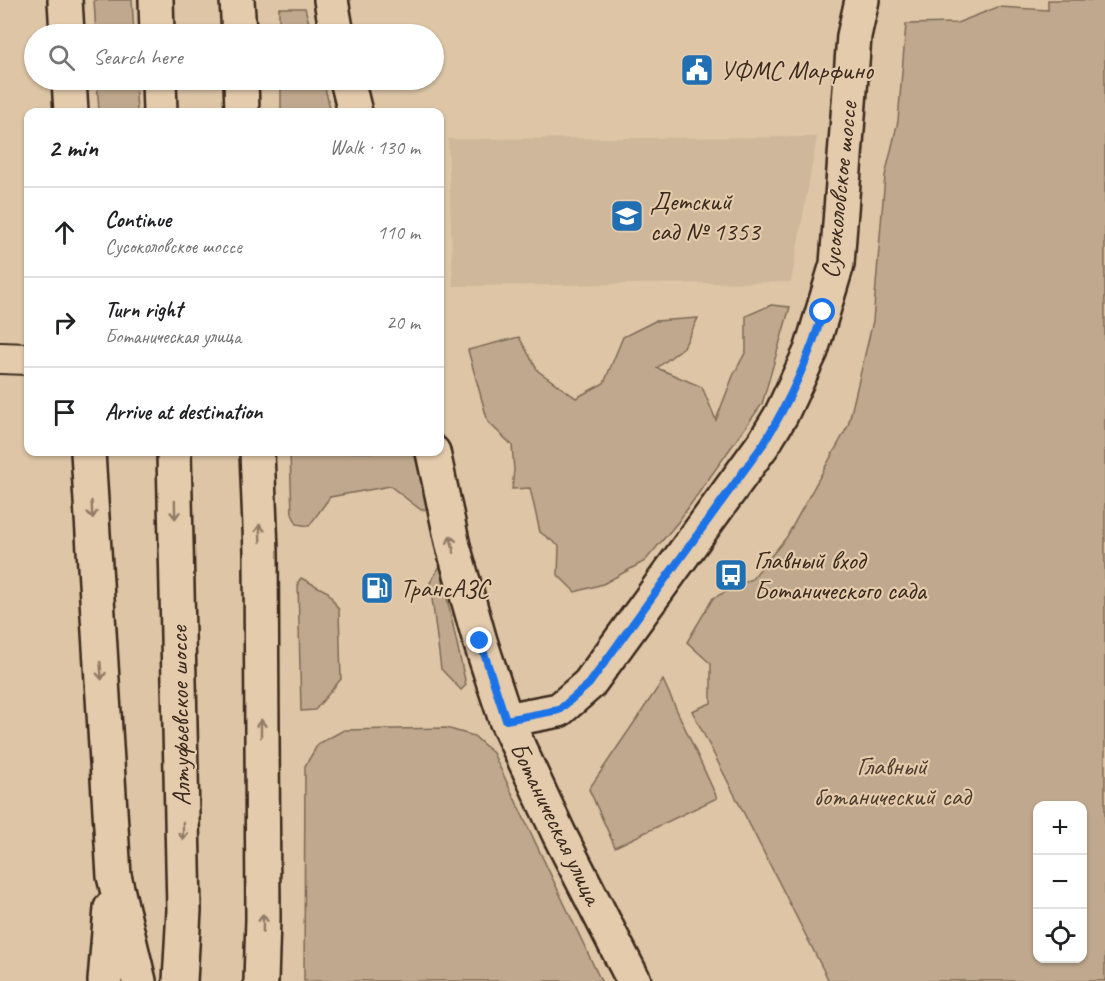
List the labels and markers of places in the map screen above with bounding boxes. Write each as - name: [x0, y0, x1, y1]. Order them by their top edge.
- public building icon: УФМС Марфино: [679, 52, 715, 88]
- place label: УФМС Марфино: [720, 54, 875, 87]
- place label: Детский сад № 1353: [650, 185, 762, 248]
- school or university icon: Детский сад № 1353: [609, 198, 645, 234]
- place label: Главный вход Ботанического сада: [754, 544, 928, 607]
- bus stop icon: Главный вход Ботанического сада: [713, 557, 749, 593]
- fuel station icon: ТрансАЗС: [359, 570, 395, 606]
- place label: ТрансАЗС: [400, 572, 492, 605]

